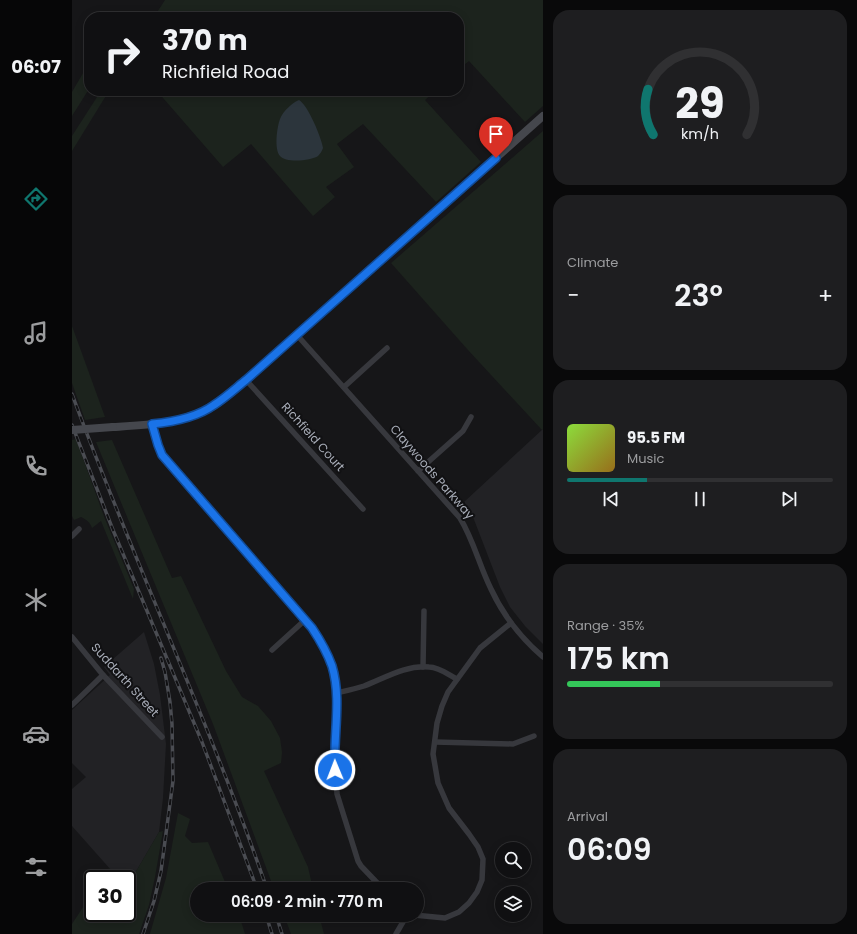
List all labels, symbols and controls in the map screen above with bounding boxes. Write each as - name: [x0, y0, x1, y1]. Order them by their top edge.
- text: 370 m: [162, 21, 248, 60]
- icon: right: [96, 28, 148, 80]
- text: 06:07: [11, 54, 61, 79]
- text: Richfield Road: [162, 59, 290, 84]
- text: 29: [675, 74, 725, 133]
- pin: [479, 117, 513, 158]
- icon: arrive: [485, 123, 507, 145]
- text: km/h: [681, 124, 719, 144]
- icon: directions: [22, 185, 50, 213]
- text: Climate: [567, 253, 618, 272]
- text: 23°: [674, 274, 723, 317]
- text: −: [567, 280, 579, 311]
- text: +: [818, 280, 833, 311]
- icon: music: [22, 319, 50, 347]
- street label: Richfield Court: [278, 399, 349, 475]
- street label: Claywoods Parkway: [387, 421, 478, 523]
- text: 95.5 FM: [627, 427, 685, 448]
- text: Music: [627, 449, 664, 468]
- icon: phone: [22, 452, 50, 480]
- icon: previous: [600, 488, 622, 510]
- icon: pause: [689, 488, 711, 510]
- icon: next: [778, 488, 800, 510]
- icon: climate: [22, 586, 50, 614]
- text: Range · 35%: [567, 616, 644, 635]
- text: 175 km: [567, 637, 670, 680]
- street label: Suddarth Street: [88, 639, 163, 720]
- icon: car: [22, 720, 50, 748]
- position arrow: [314, 749, 356, 791]
- text: Arrival: [567, 807, 608, 826]
- text: 06:09: [567, 828, 652, 871]
- map controls: [495, 842, 531, 922]
- button: search: [495, 842, 531, 878]
- icon: filters: [22, 853, 50, 881]
- speed limit sign: 30: [84, 870, 136, 922]
- button: layers: [495, 886, 531, 922]
- text: 06:09 · 2 min · 770 m: [231, 891, 383, 912]

